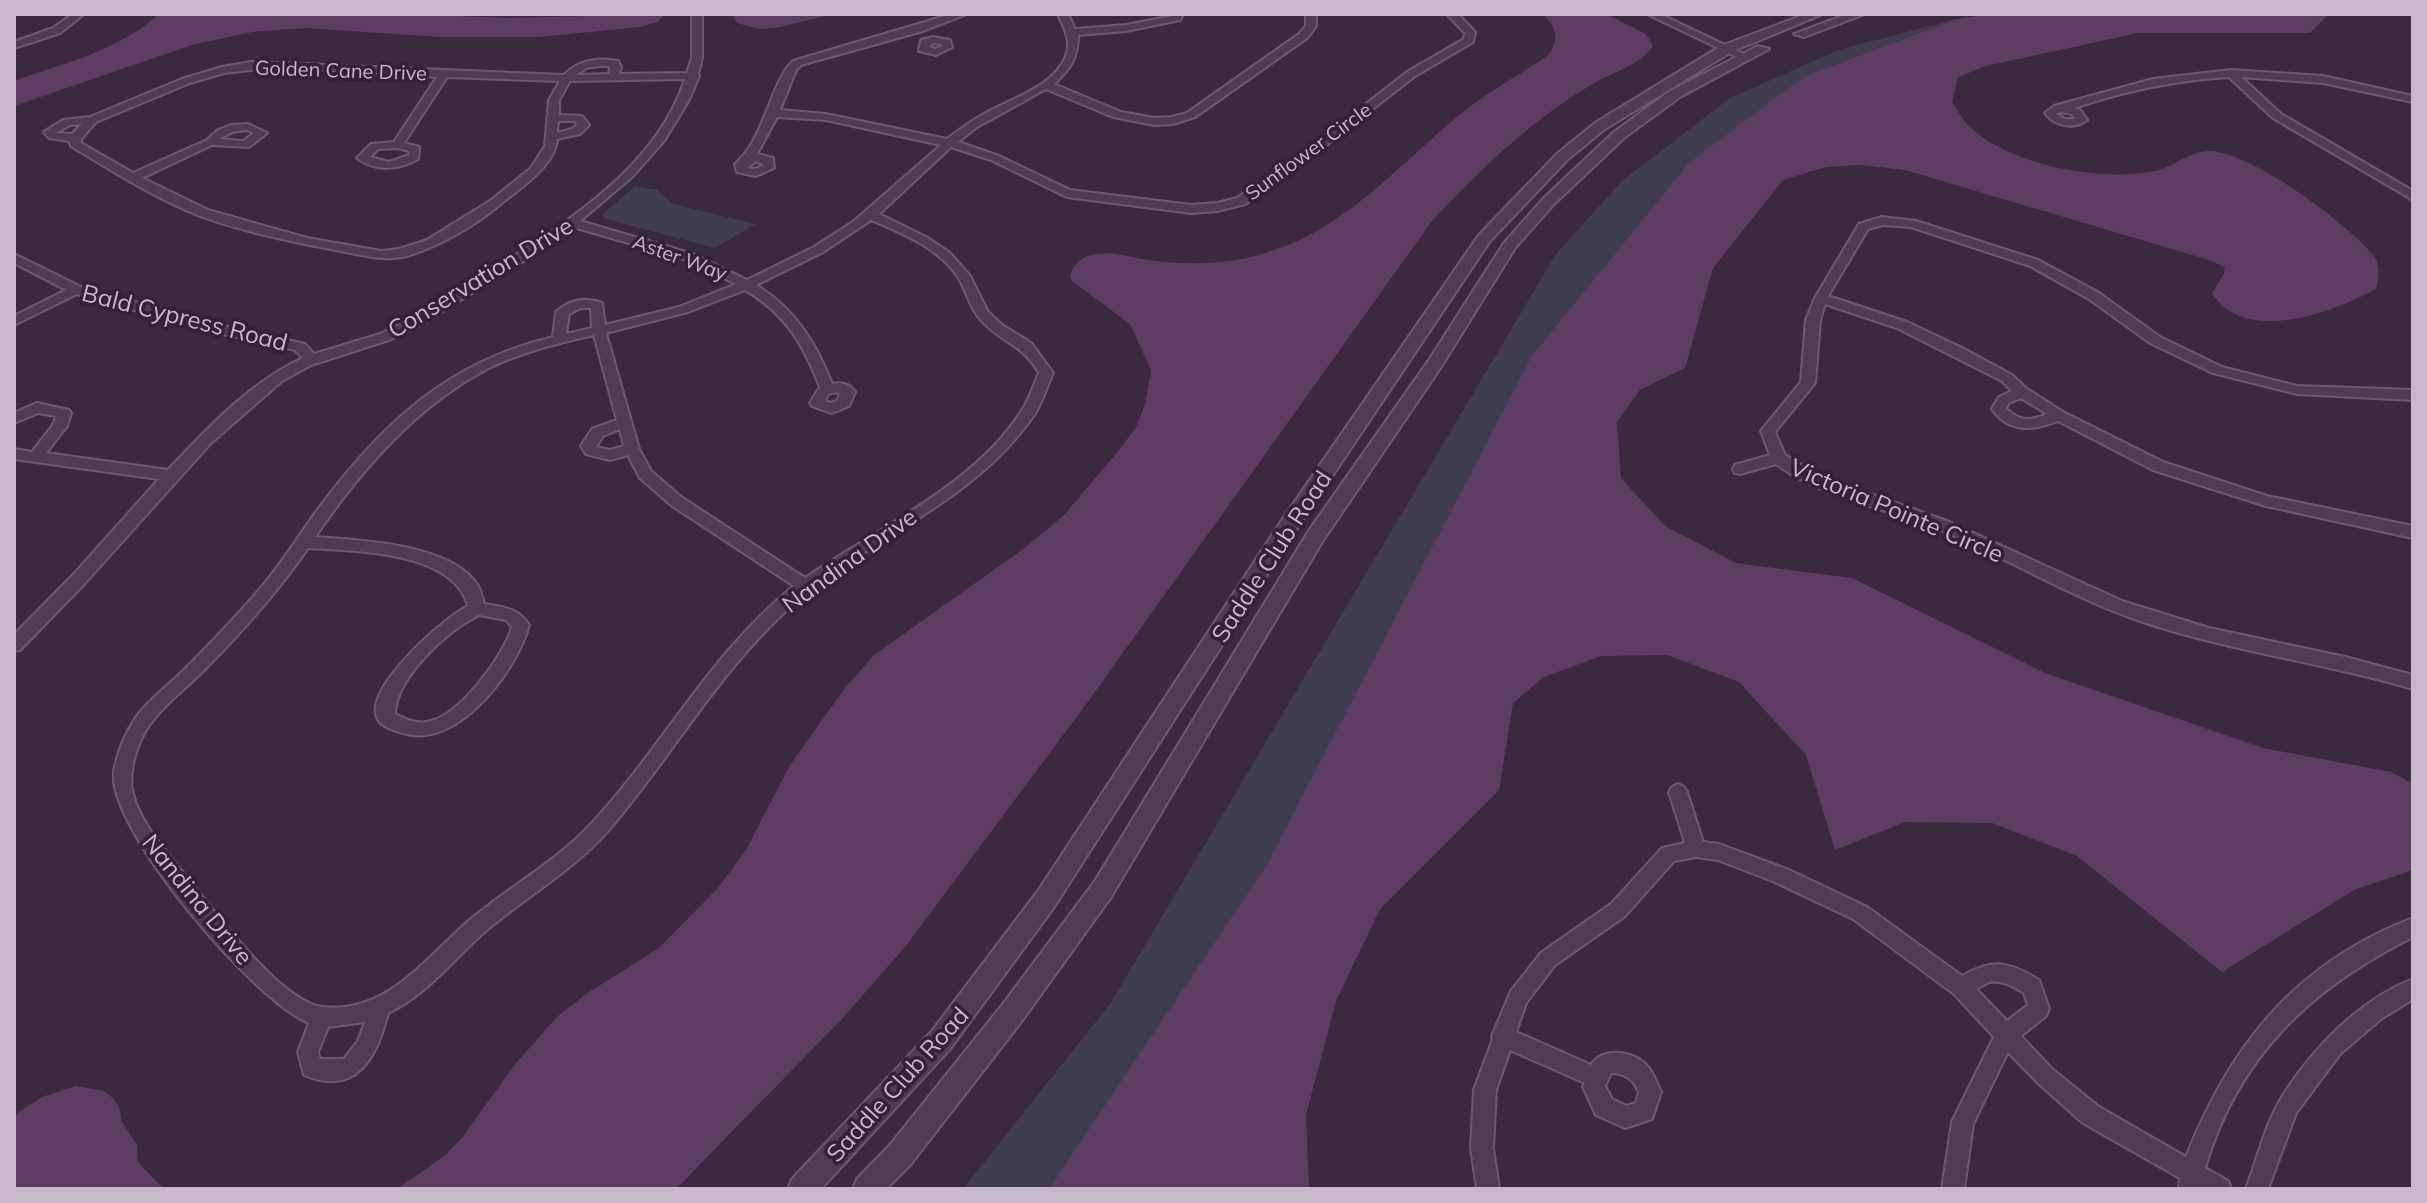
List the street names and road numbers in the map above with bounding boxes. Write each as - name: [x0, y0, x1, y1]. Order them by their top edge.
- street label: Golden Cane Drive: [255, 55, 427, 85]
- street label: Sunflower Circle: [1240, 97, 1376, 205]
- street label: Conservation Drive: [382, 210, 578, 344]
- street label: Aster Way: [630, 228, 731, 286]
- street label: Bald Cypress Road: [79, 277, 291, 357]
- street label: Victoria Pointe Circle: [1786, 451, 2008, 569]
- street label: Saddle Club Road: [1204, 465, 1338, 647]
- street label: Nandina Drive: [776, 501, 922, 619]
- street label: Nandina Drive: [136, 828, 260, 970]
- street label: Saddle Club Road: [819, 1000, 975, 1168]

